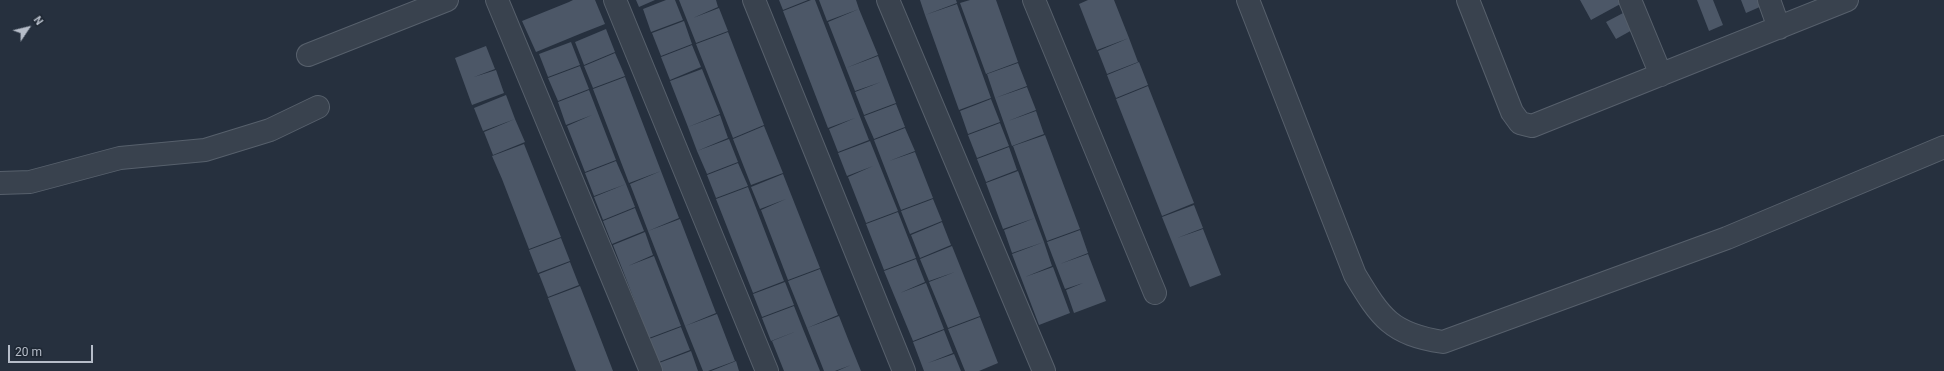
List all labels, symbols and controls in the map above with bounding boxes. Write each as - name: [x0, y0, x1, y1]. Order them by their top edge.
- north arrow: [8, 8, 48, 48]
- text: N: [31, 14, 46, 28]
- scale bar: [10, 337, 95, 363]
- text: 20 m: [15, 345, 42, 359]

